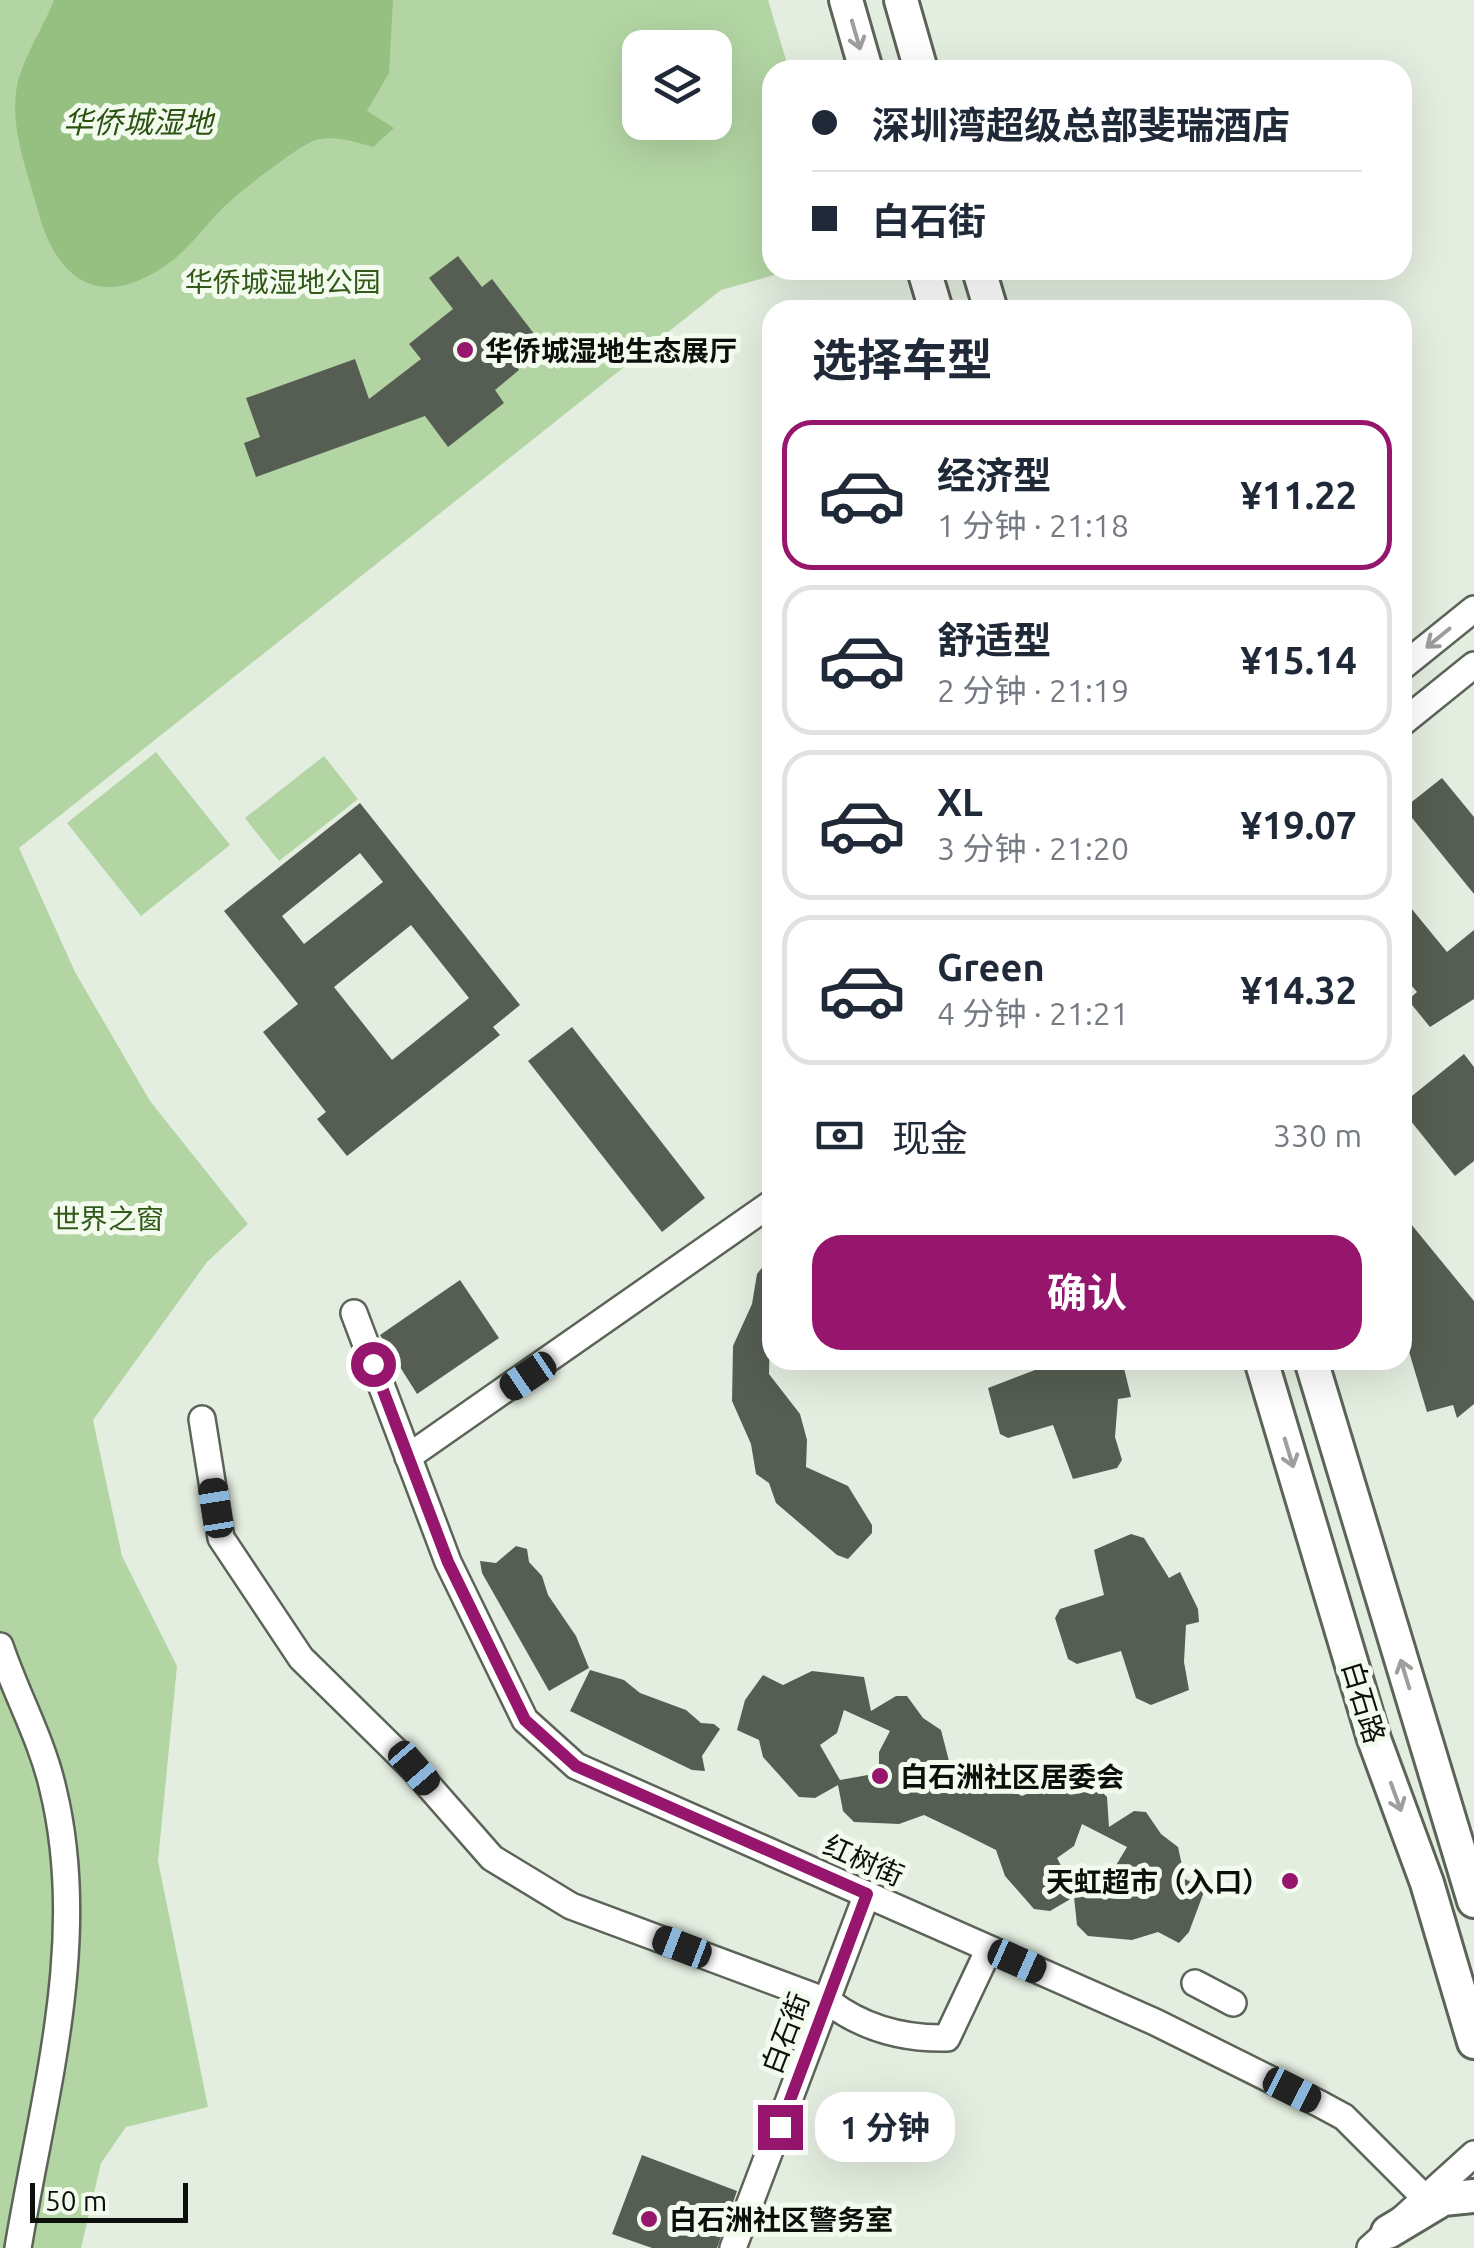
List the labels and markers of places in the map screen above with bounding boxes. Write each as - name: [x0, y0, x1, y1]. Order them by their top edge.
- place label: 华侨城湿地生态展厅: [485, 335, 737, 366]
- marker: 华侨城湿地生态展厅: [454, 339, 476, 361]
- place label: 白石洲社区居委会: [900, 1761, 1124, 1792]
- marker: 白石洲社区居委会: [869, 1765, 891, 1787]
- place label: 天虹超市（入口）: [1046, 1866, 1270, 1897]
- marker: 天虹超市（入口）: [1279, 1870, 1301, 1892]
- place label: 白石洲社区警务室: [669, 2204, 893, 2235]
- marker: 白石洲社区警务室: [638, 2208, 660, 2230]

